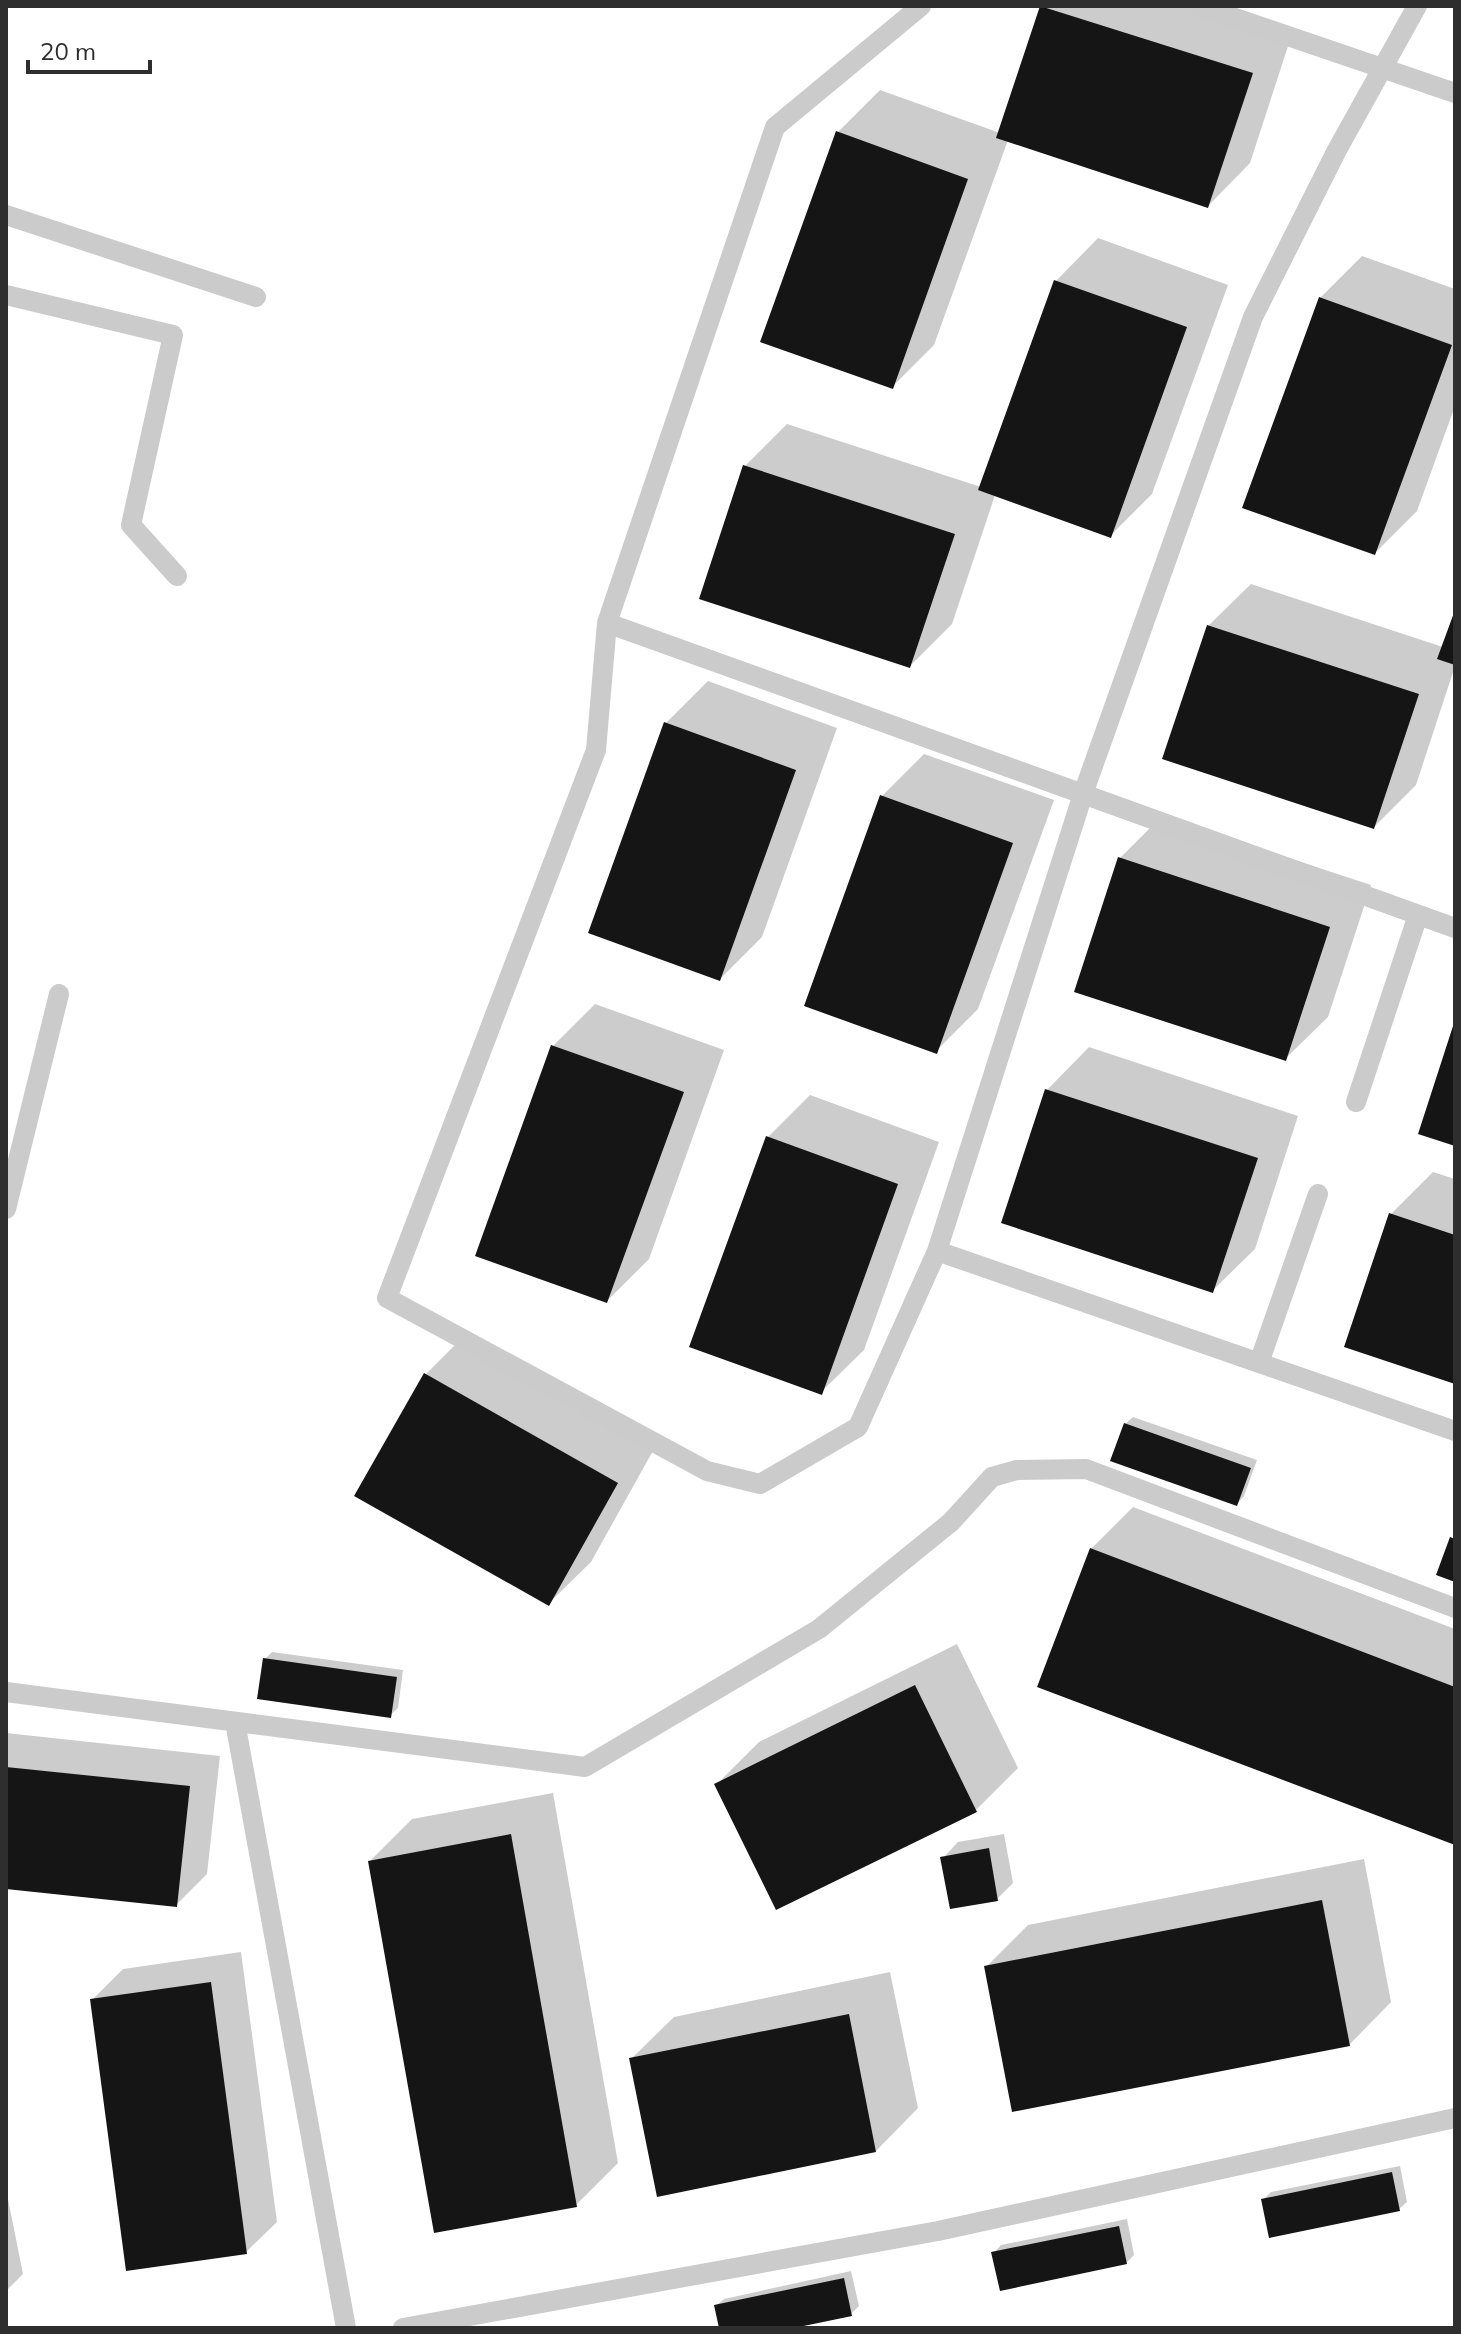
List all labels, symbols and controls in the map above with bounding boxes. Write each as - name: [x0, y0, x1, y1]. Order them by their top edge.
- scale bar: [28, 24, 150, 74]
- text: 20 m: [40, 36, 96, 66]

